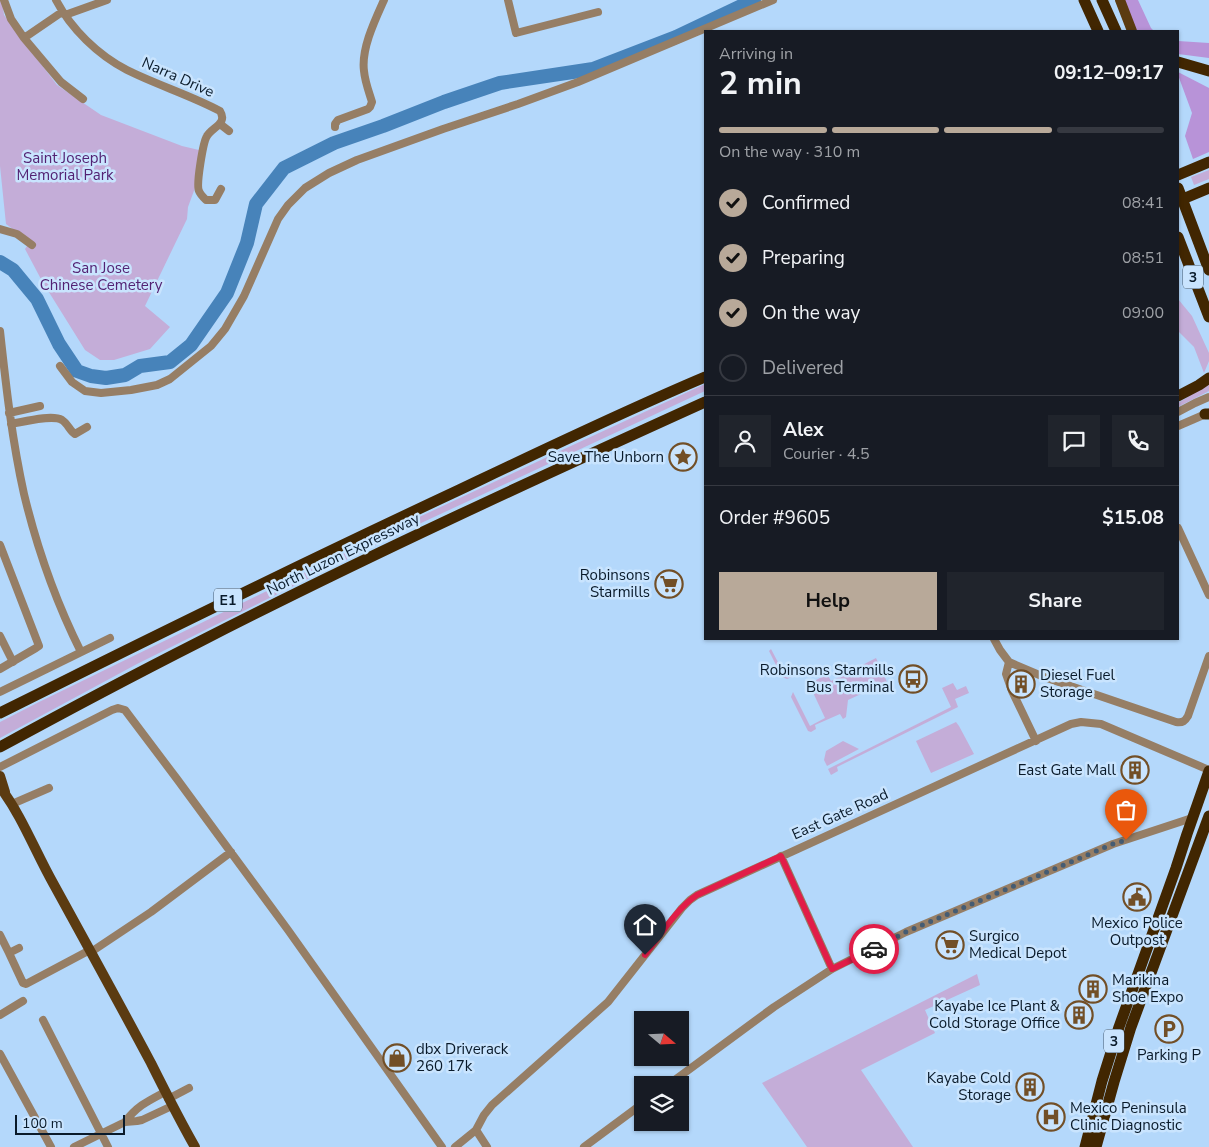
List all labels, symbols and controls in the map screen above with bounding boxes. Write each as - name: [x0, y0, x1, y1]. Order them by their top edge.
- text: Arriving in: [719, 43, 793, 65]
- street label: Narra Drive: [139, 52, 217, 102]
- text: 09:12–09:17: [1054, 60, 1164, 86]
- text: 2 min: [719, 62, 802, 105]
- text: On the way · 310 m: [719, 141, 860, 163]
- park label: Saint Joseph Memorial Park: [16, 148, 114, 185]
- icon: check: [719, 189, 747, 217]
- text: Confirmed: [762, 190, 850, 216]
- text: 08:41: [1122, 192, 1164, 214]
- icon: check: [719, 244, 747, 272]
- text: Preparing: [762, 245, 845, 271]
- text: 08:51: [1122, 247, 1164, 269]
- park label: San Jose Chinese Cemetery: [40, 258, 163, 295]
- road number: 3: [1183, 266, 1203, 288]
- icon: check: [719, 299, 747, 327]
- text: On the way: [762, 300, 860, 326]
- text: 09:00: [1122, 302, 1164, 324]
- text: Delivered: [762, 355, 844, 381]
- button: person: [719, 415, 771, 467]
- button: chat: [1048, 415, 1100, 467]
- button: phone: [1112, 415, 1164, 467]
- text: Alex: [783, 417, 824, 443]
- place icon: Save The Unborn: [668, 442, 698, 472]
- text: Courier · 4.5: [783, 443, 869, 465]
- place label: Save The Unborn: [548, 447, 664, 467]
- text: Order #9605: [719, 505, 830, 531]
- text: $15.08: [1102, 505, 1164, 531]
- street label: North Luzon Expressway: [263, 508, 423, 600]
- place label: Robinsons Starmills: [580, 565, 650, 602]
- supermarket icon: Robinsons Starmills: [654, 569, 684, 599]
- button: Help: [719, 572, 937, 630]
- button: Share: [947, 572, 1164, 630]
- road number: E1: [214, 588, 242, 612]
- place label: Robinsons Starmills Bus Terminal: [760, 660, 895, 697]
- bus stop icon: Robinsons Starmills Bus Terminal: [898, 664, 928, 694]
- place label: Diesel Fuel Storage: [1040, 665, 1116, 702]
- building icon: Diesel Fuel Storage: [1006, 669, 1036, 699]
- building icon: East Gate Mall: [1120, 755, 1150, 785]
- place label: East Gate Mall: [1018, 760, 1117, 780]
- street label: East Gate Road: [789, 784, 891, 844]
- pin: [1105, 789, 1147, 840]
- icon: bag: [1112, 796, 1140, 824]
- public building icon: Mexico Police Outpost: [1122, 882, 1152, 912]
- pin: [624, 904, 666, 955]
- icon: home: [631, 911, 659, 939]
- place label: Mexico Police Outpost: [1091, 913, 1183, 950]
- courier: [849, 924, 899, 974]
- place label: Surgico Medical Depot: [969, 926, 1067, 963]
- supermarket icon: Surgico Medical Depot: [935, 930, 965, 960]
- icon: car: [860, 935, 888, 963]
- place label: Marikina Shoe Expo: [1112, 970, 1184, 1007]
- building icon: Marikina Shoe Expo: [1078, 974, 1108, 1004]
- place label: Kayabe Ice Plant & Cold Storage Office: [929, 996, 1061, 1033]
- building icon: Kayabe Ice Plant & Cold Storage Office: [1064, 1000, 1094, 1030]
- north arrow: [634, 1011, 689, 1066]
- map controls: [634, 1011, 689, 1131]
- parking icon: Parking P: [1154, 1014, 1184, 1044]
- road number: 3: [1104, 1030, 1124, 1052]
- place label: dbx Driverack 260 17k: [416, 1039, 509, 1076]
- shop icon: dbx Driverack 260 17k: [382, 1043, 412, 1073]
- place label: Parking P: [1137, 1045, 1202, 1065]
- place label: Kayabe Cold Storage: [927, 1068, 1011, 1105]
- building icon: Kayabe Cold Storage: [1015, 1072, 1045, 1102]
- button: layers: [634, 1076, 689, 1131]
- place label: Mexico Peninsula Clinic Diagnostic: [1070, 1098, 1187, 1135]
- hospital icon: Mexico Peninsula Clinic Diagnostic: [1036, 1102, 1066, 1132]
- scale bar: [15, 1112, 125, 1135]
- text: 100 m: [22, 1114, 63, 1133]

